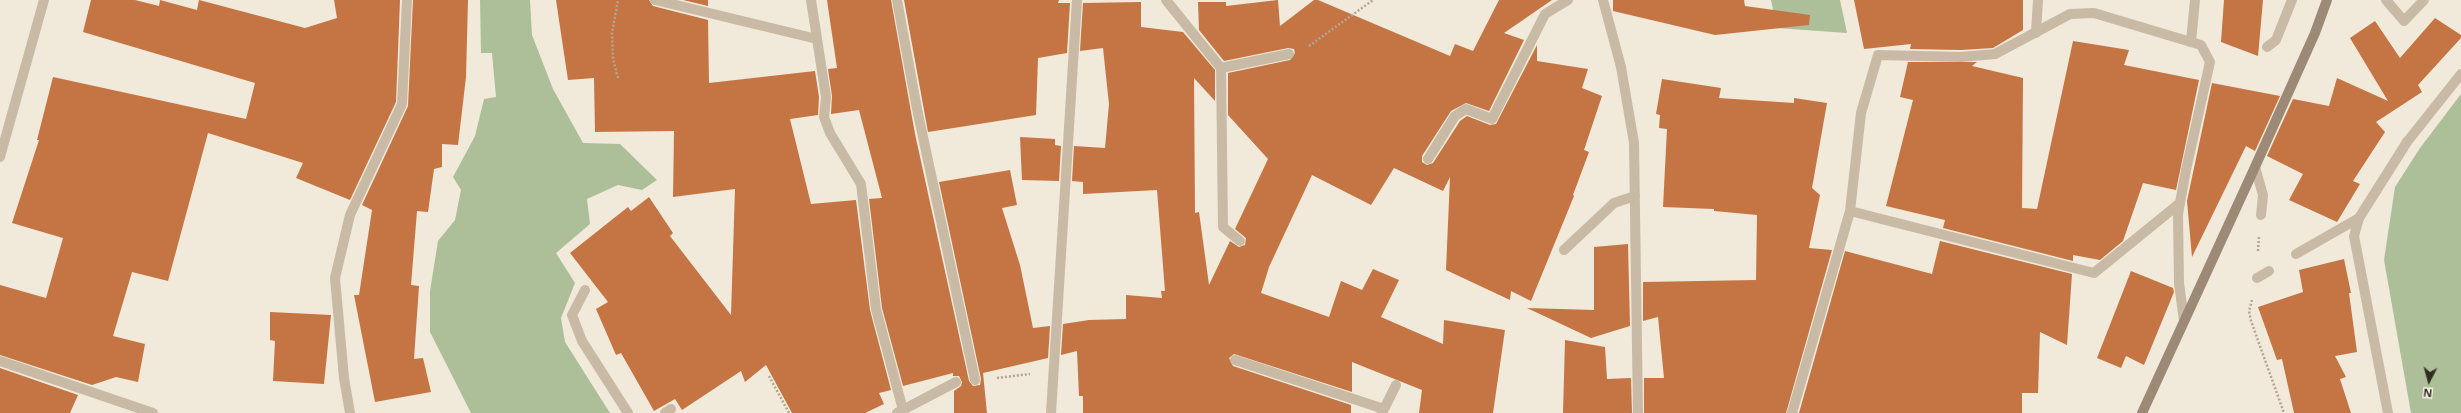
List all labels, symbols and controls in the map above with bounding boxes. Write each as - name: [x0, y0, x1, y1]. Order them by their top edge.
- north arrow: [2409, 361, 2449, 401]
- text: N: [2422, 386, 2433, 401]

